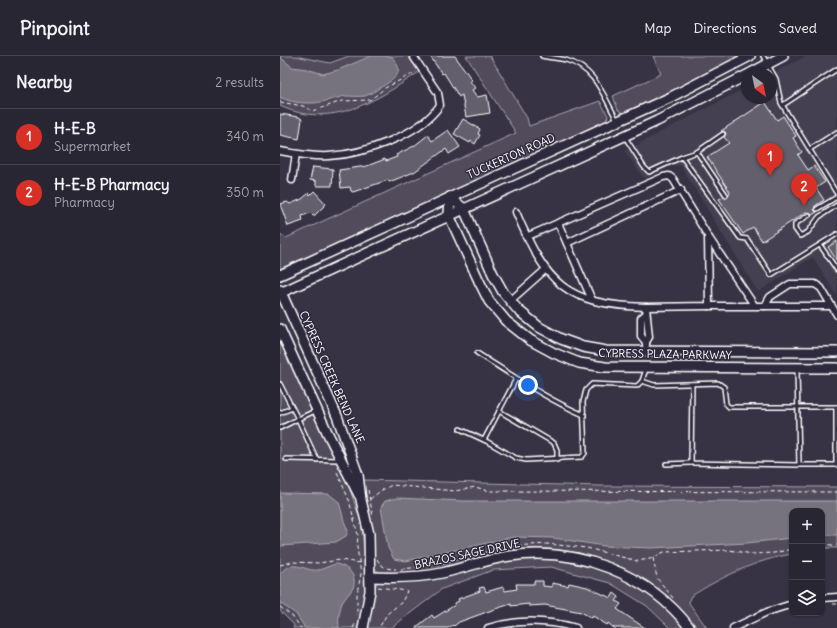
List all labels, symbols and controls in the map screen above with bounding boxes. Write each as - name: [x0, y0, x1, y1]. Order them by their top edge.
- text: Pinpoint: [20, 16, 90, 40]
- text: Map: [644, 19, 671, 37]
- text: Directions: [693, 19, 757, 37]
- text: Saved: [779, 19, 817, 37]
- north arrow: [741, 68, 777, 104]
- text: Nearby: [16, 71, 72, 93]
- text: 2 results: [215, 74, 264, 91]
- text: H-E-B: [54, 119, 96, 138]
- text: 1: [26, 128, 32, 145]
- text: 340 m: [226, 128, 264, 145]
- street label: TUCKERTON ROAD: [465, 130, 557, 182]
- text: Supermarket: [54, 138, 131, 155]
- pin: 1: [757, 143, 783, 176]
- pin: 2: [791, 173, 817, 206]
- text: H-E-B Pharmacy: [54, 175, 170, 194]
- text: 2: [25, 184, 33, 201]
- text: 350 m: [226, 184, 264, 201]
- text: Pharmacy: [54, 194, 115, 211]
- street label: CYPRESS CREEK BEND LANE: [296, 309, 368, 445]
- street label: CYPRESS PLAZA PARKWAY: [598, 346, 732, 362]
- your location: [518, 375, 538, 395]
- map controls: [789, 508, 825, 616]
- button: +: [789, 508, 825, 544]
- street label: BRAZOS SAGE DRIVE: [413, 536, 521, 572]
- button: −: [789, 544, 825, 580]
- button: layers: [789, 580, 825, 616]

